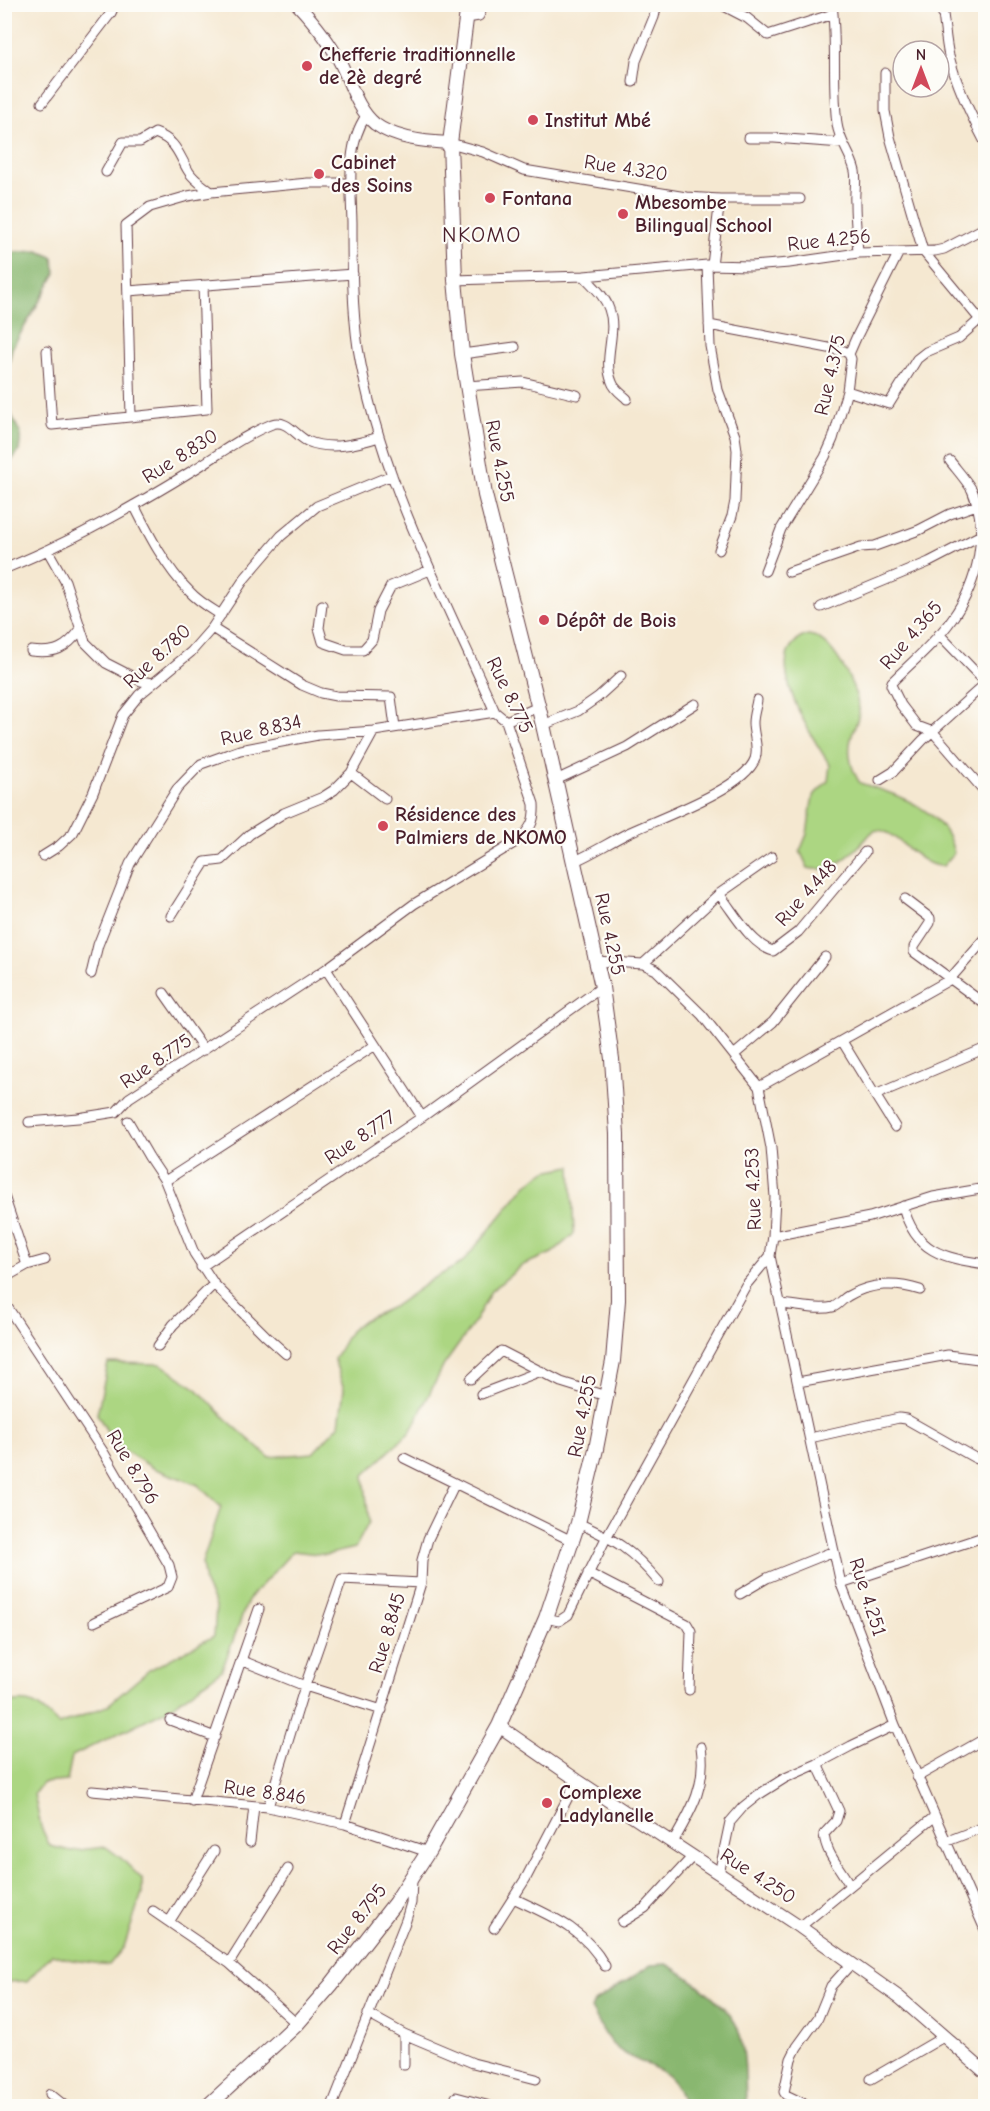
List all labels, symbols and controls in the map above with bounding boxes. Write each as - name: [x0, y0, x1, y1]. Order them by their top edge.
- north arrow: [891, 39, 951, 99]
- place label: Chefferie traditionnelle de 2è degré: [319, 43, 516, 89]
- text: N: [916, 46, 926, 64]
- marker: Chefferie traditionnelle de 2è degré: [300, 59, 314, 73]
- place label: Institut Mbé: [545, 109, 651, 132]
- marker: Institut Mbé: [526, 113, 540, 127]
- street label: Rue 4.320: [583, 150, 669, 186]
- place label: Cabinet des Soins: [331, 151, 412, 197]
- marker: Cabinet des Soins: [312, 167, 326, 181]
- place label: Fontana: [502, 187, 572, 210]
- marker: Fontana: [483, 191, 497, 205]
- place label: Mbesombe Bilingual School: [635, 191, 772, 237]
- marker: Mbesombe Bilingual School: [616, 207, 630, 221]
- district label: NKOMO: [442, 222, 522, 248]
- street label: Rue 4.256: [786, 224, 872, 256]
- street label: Rue 4.375: [810, 332, 850, 418]
- street label: Rue 4.255: [481, 418, 519, 504]
- street label: Rue 8.830: [138, 424, 222, 488]
- street label: Rue 4.365: [875, 596, 947, 674]
- place label: Dépôt de Bois: [556, 609, 676, 632]
- marker: Dépôt de Bois: [537, 613, 551, 627]
- street label: Rue 8.780: [118, 619, 196, 693]
- street label: Rue 8.775: [482, 653, 538, 737]
- street label: Rue 8.834: [218, 710, 304, 750]
- place label: Résidence des Palmiers de NKOMO: [395, 803, 567, 849]
- marker: Résidence des Palmiers de NKOMO: [376, 819, 390, 833]
- street label: Rue 4.448: [770, 855, 842, 931]
- street label: Rue 4.255: [590, 891, 630, 977]
- street label: Rue 8.775: [116, 1029, 196, 1093]
- street label: Rue 8.777: [320, 1105, 400, 1169]
- street label: Rue 4.253: [740, 1147, 766, 1231]
- street label: Rue 4.255: [563, 1373, 601, 1459]
- street label: Rue 8.796: [102, 1425, 164, 1509]
- street label: Rue 4.251: [845, 1555, 891, 1639]
- street label: Rue 8.845: [364, 1590, 410, 1676]
- street label: Rue 8.846: [222, 1775, 308, 1809]
- place label: Complexe Ladylanelle: [559, 1781, 654, 1827]
- marker: Complexe Ladylanelle: [540, 1796, 554, 1810]
- street label: Rue 4.250: [716, 1843, 800, 1909]
- street label: Rue 8.795: [322, 1879, 392, 1959]

